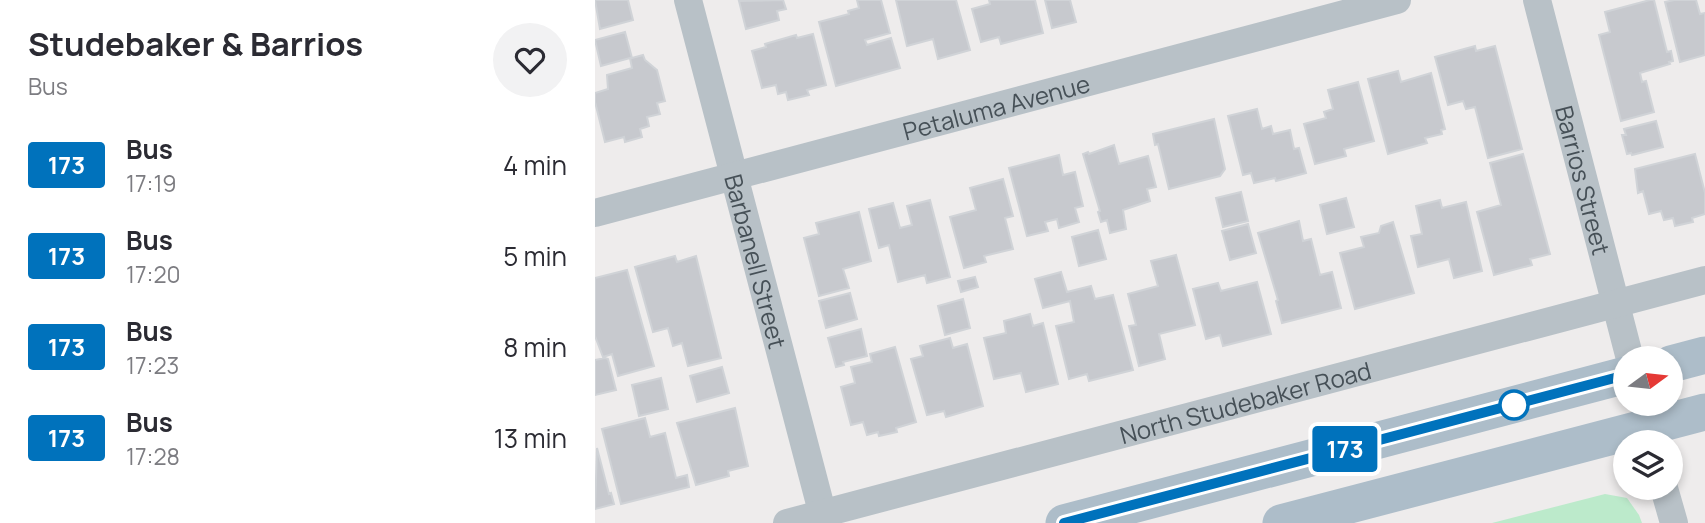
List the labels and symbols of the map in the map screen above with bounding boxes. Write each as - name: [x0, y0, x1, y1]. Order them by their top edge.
- street label: Petaluma Avenue: [899, 66, 1093, 147]
- street label: Barrios Street: [1548, 102, 1619, 258]
- street label: Barbanell Street: [718, 170, 795, 352]
- north arrow: [1613, 346, 1683, 416]
- street label: North Studebaker Road: [1116, 353, 1374, 451]
- unlabelled marker: [1499, 390, 1529, 420]
- line badge: 173: [1305, 426, 1385, 472]

